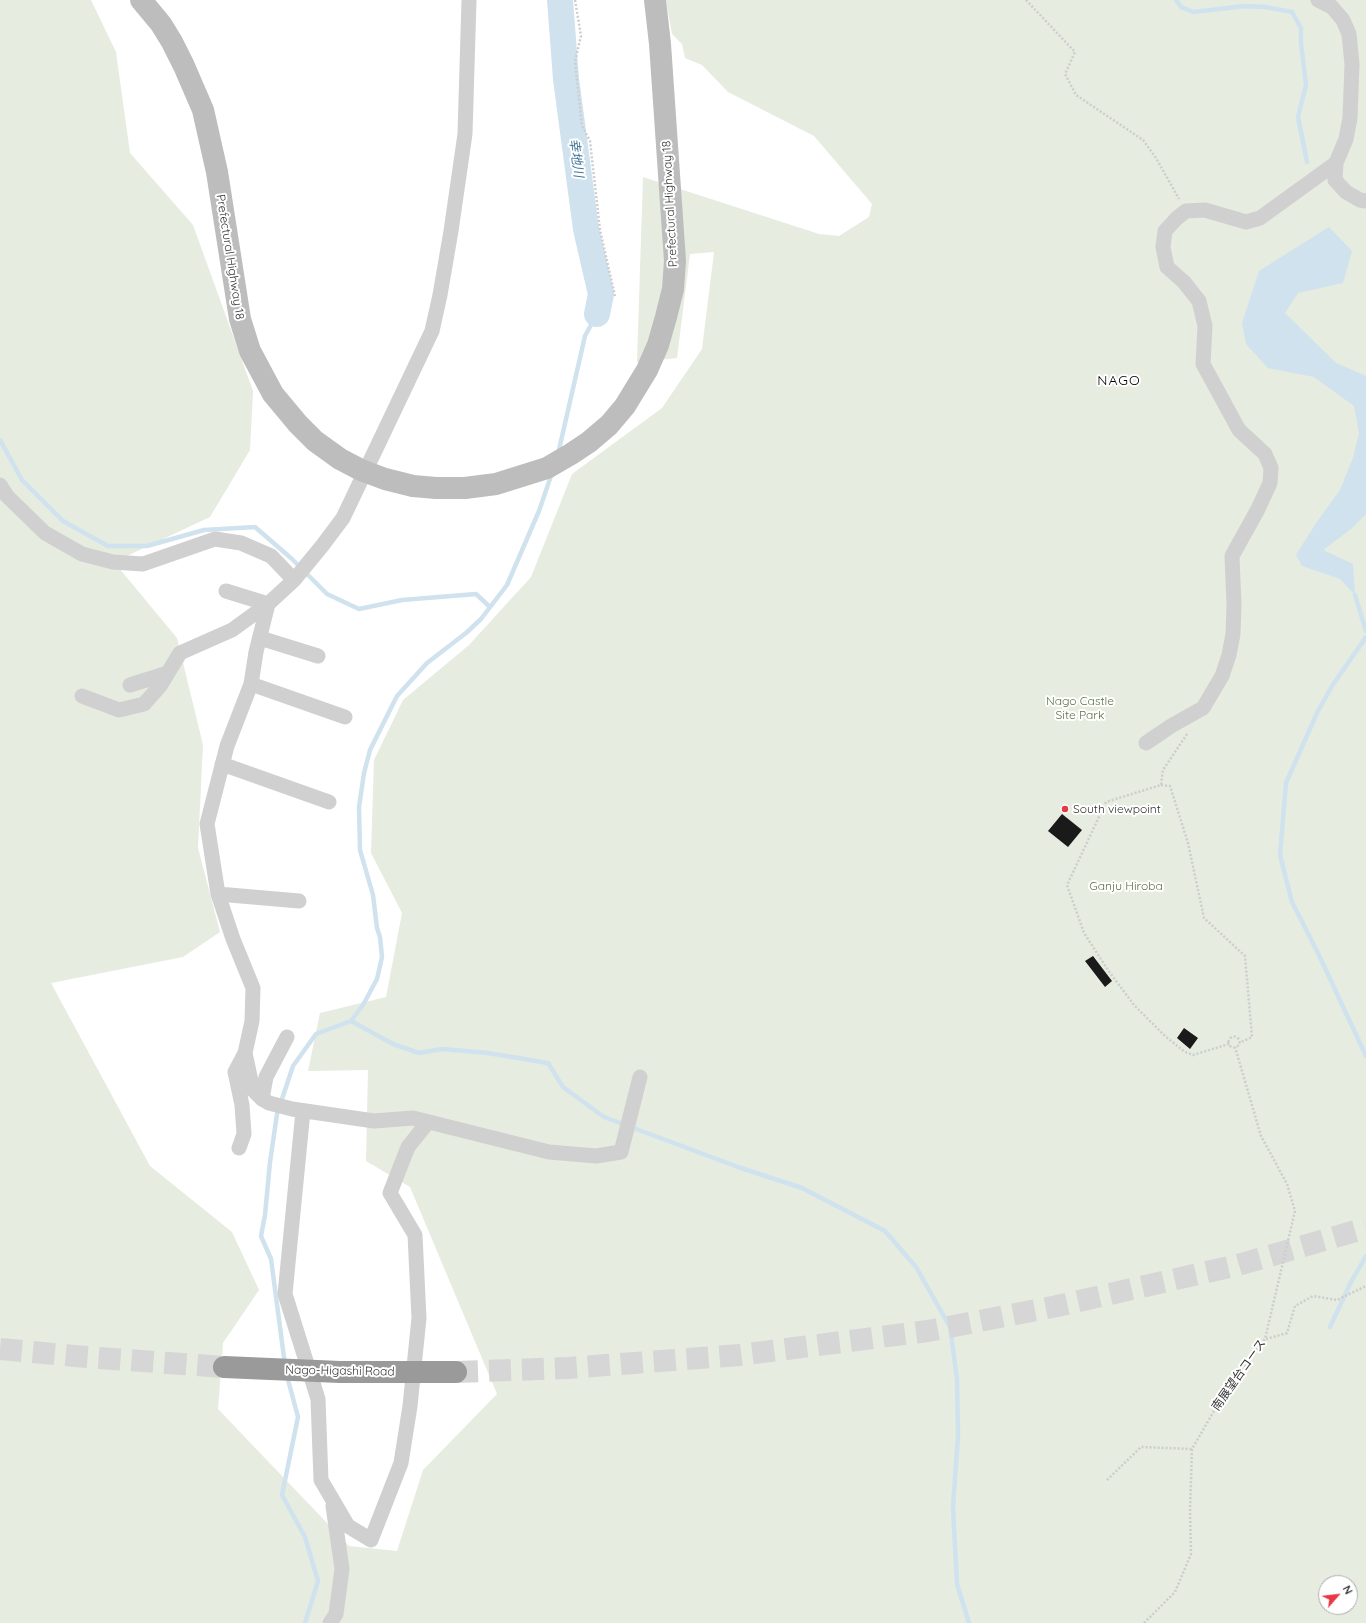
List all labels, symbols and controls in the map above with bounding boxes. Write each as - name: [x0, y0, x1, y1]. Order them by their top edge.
- water label: 幸地川: [566, 138, 586, 178]
- street label: Prefectural Highway 18: [659, 140, 681, 268]
- street label: Prefectural Highway 18: [213, 193, 247, 321]
- district label: NAGO: [1097, 373, 1141, 389]
- park label: Nago Castle Site Park: [1046, 694, 1114, 722]
- place label: South viewpoint: [1073, 802, 1161, 816]
- marker: South viewpoint: [1060, 804, 1070, 814]
- park label: Ganju Hiroba: [1089, 879, 1163, 893]
- street label: 南展望台コース: [1209, 1336, 1269, 1414]
- street label: Nago-Higashi Road: [285, 1363, 395, 1379]
- north arrow: [1318, 1575, 1358, 1615]
- text: N: [1340, 1583, 1356, 1597]

